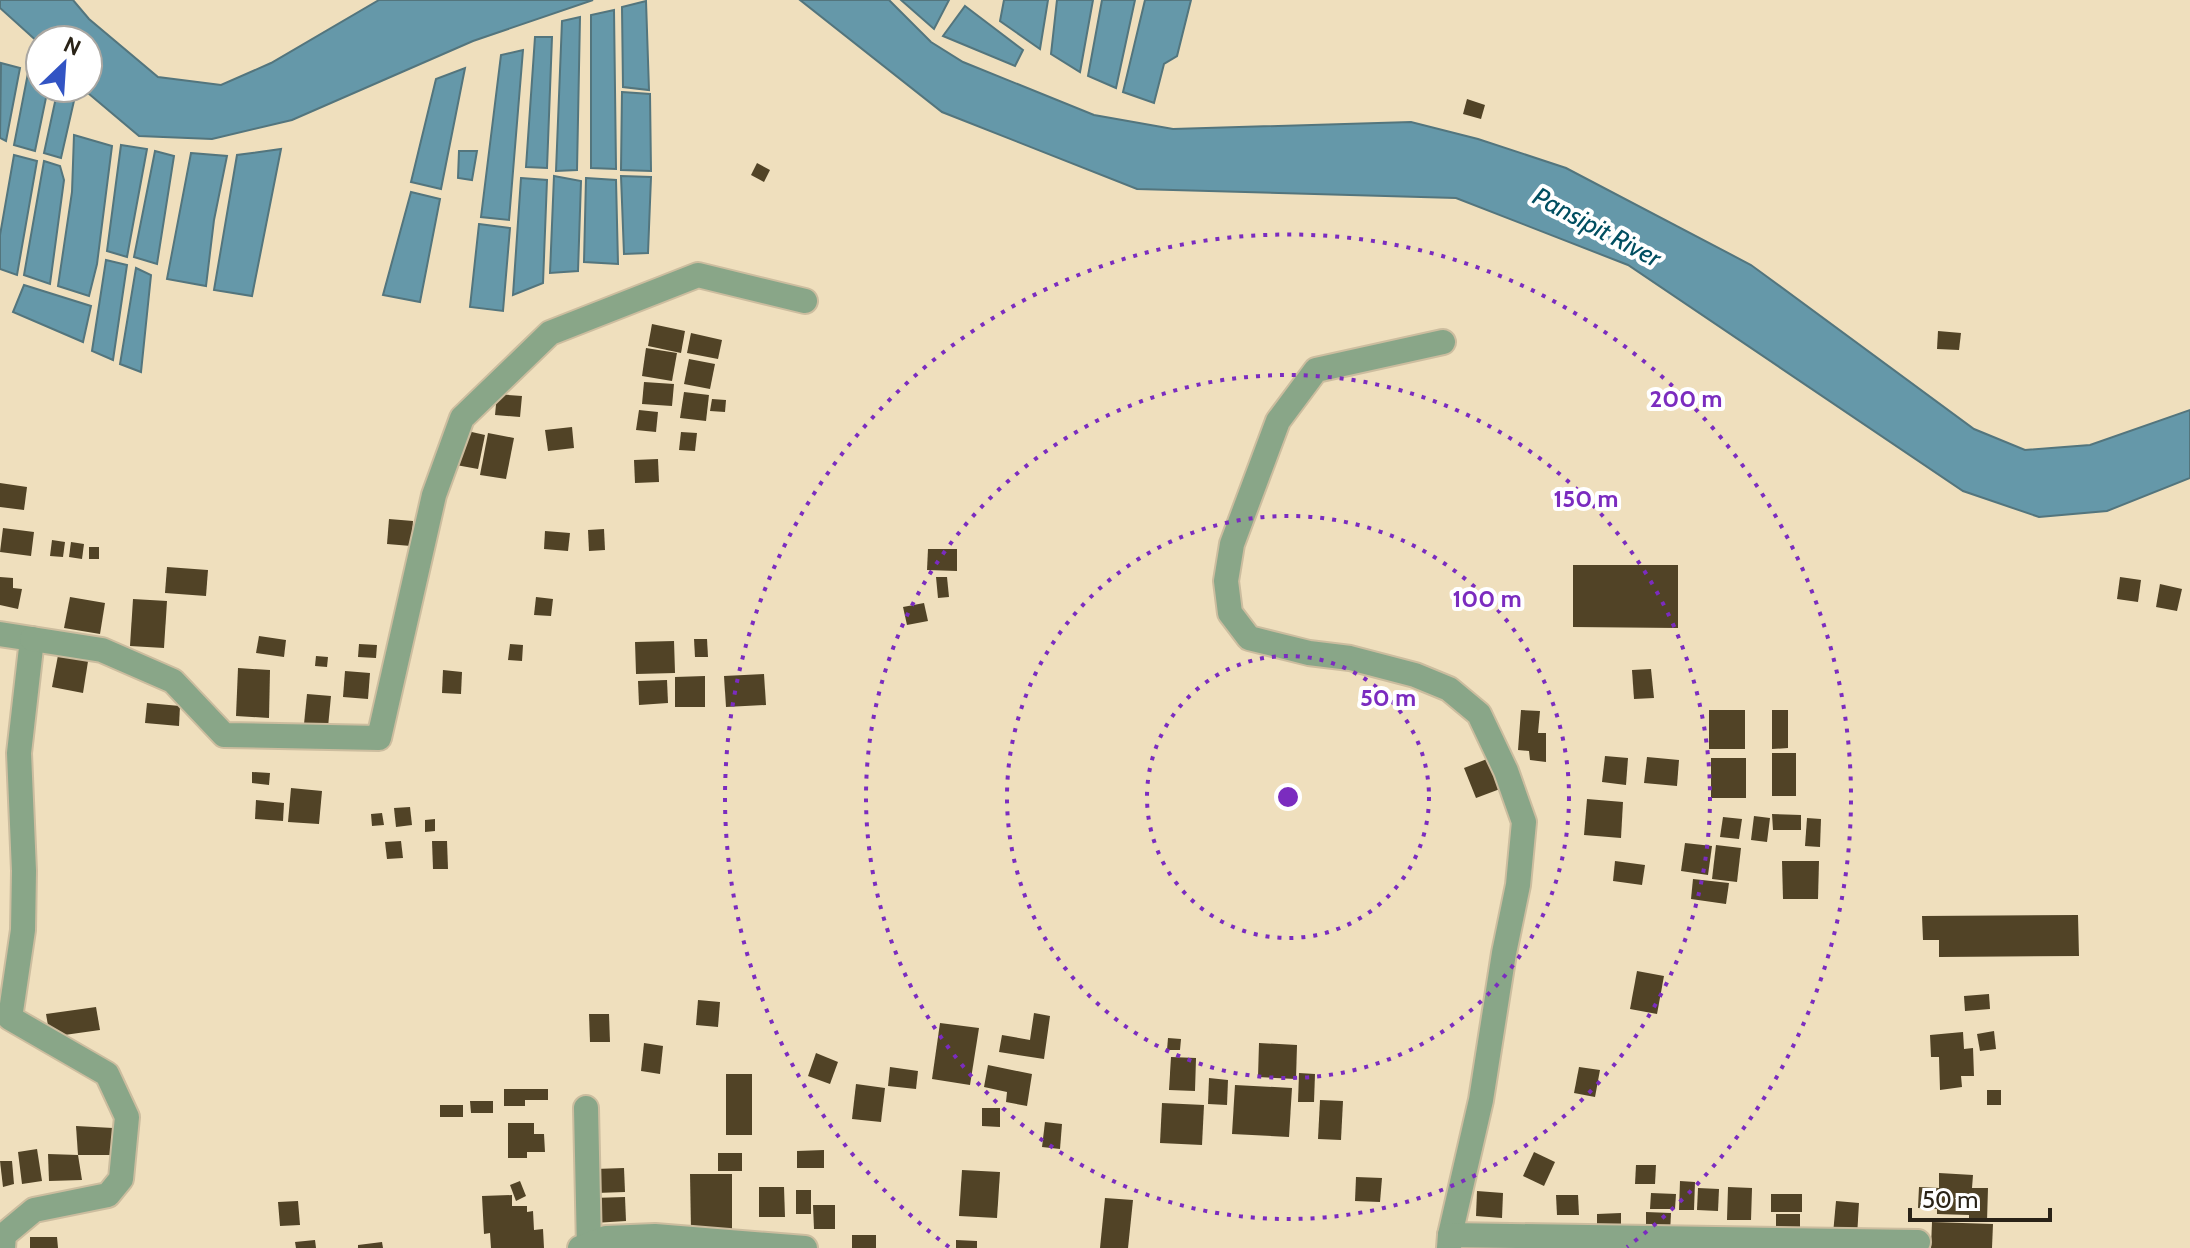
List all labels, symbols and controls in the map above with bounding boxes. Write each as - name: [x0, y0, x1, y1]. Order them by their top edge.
- north arrow: [24, 24, 104, 104]
- text: N: [59, 31, 85, 62]
- water label: Pansipit River: [1528, 180, 1667, 275]
- text: 200 m: [1650, 384, 1722, 413]
- text: 150 m: [1554, 484, 1618, 513]
- text: 100 m: [1452, 584, 1522, 613]
- text: 50 m: [1360, 683, 1416, 712]
- centre of rings: [1274, 783, 1302, 811]
- scale bar: [1910, 1172, 2050, 1222]
- text: 50 m: [1922, 1185, 1978, 1214]

